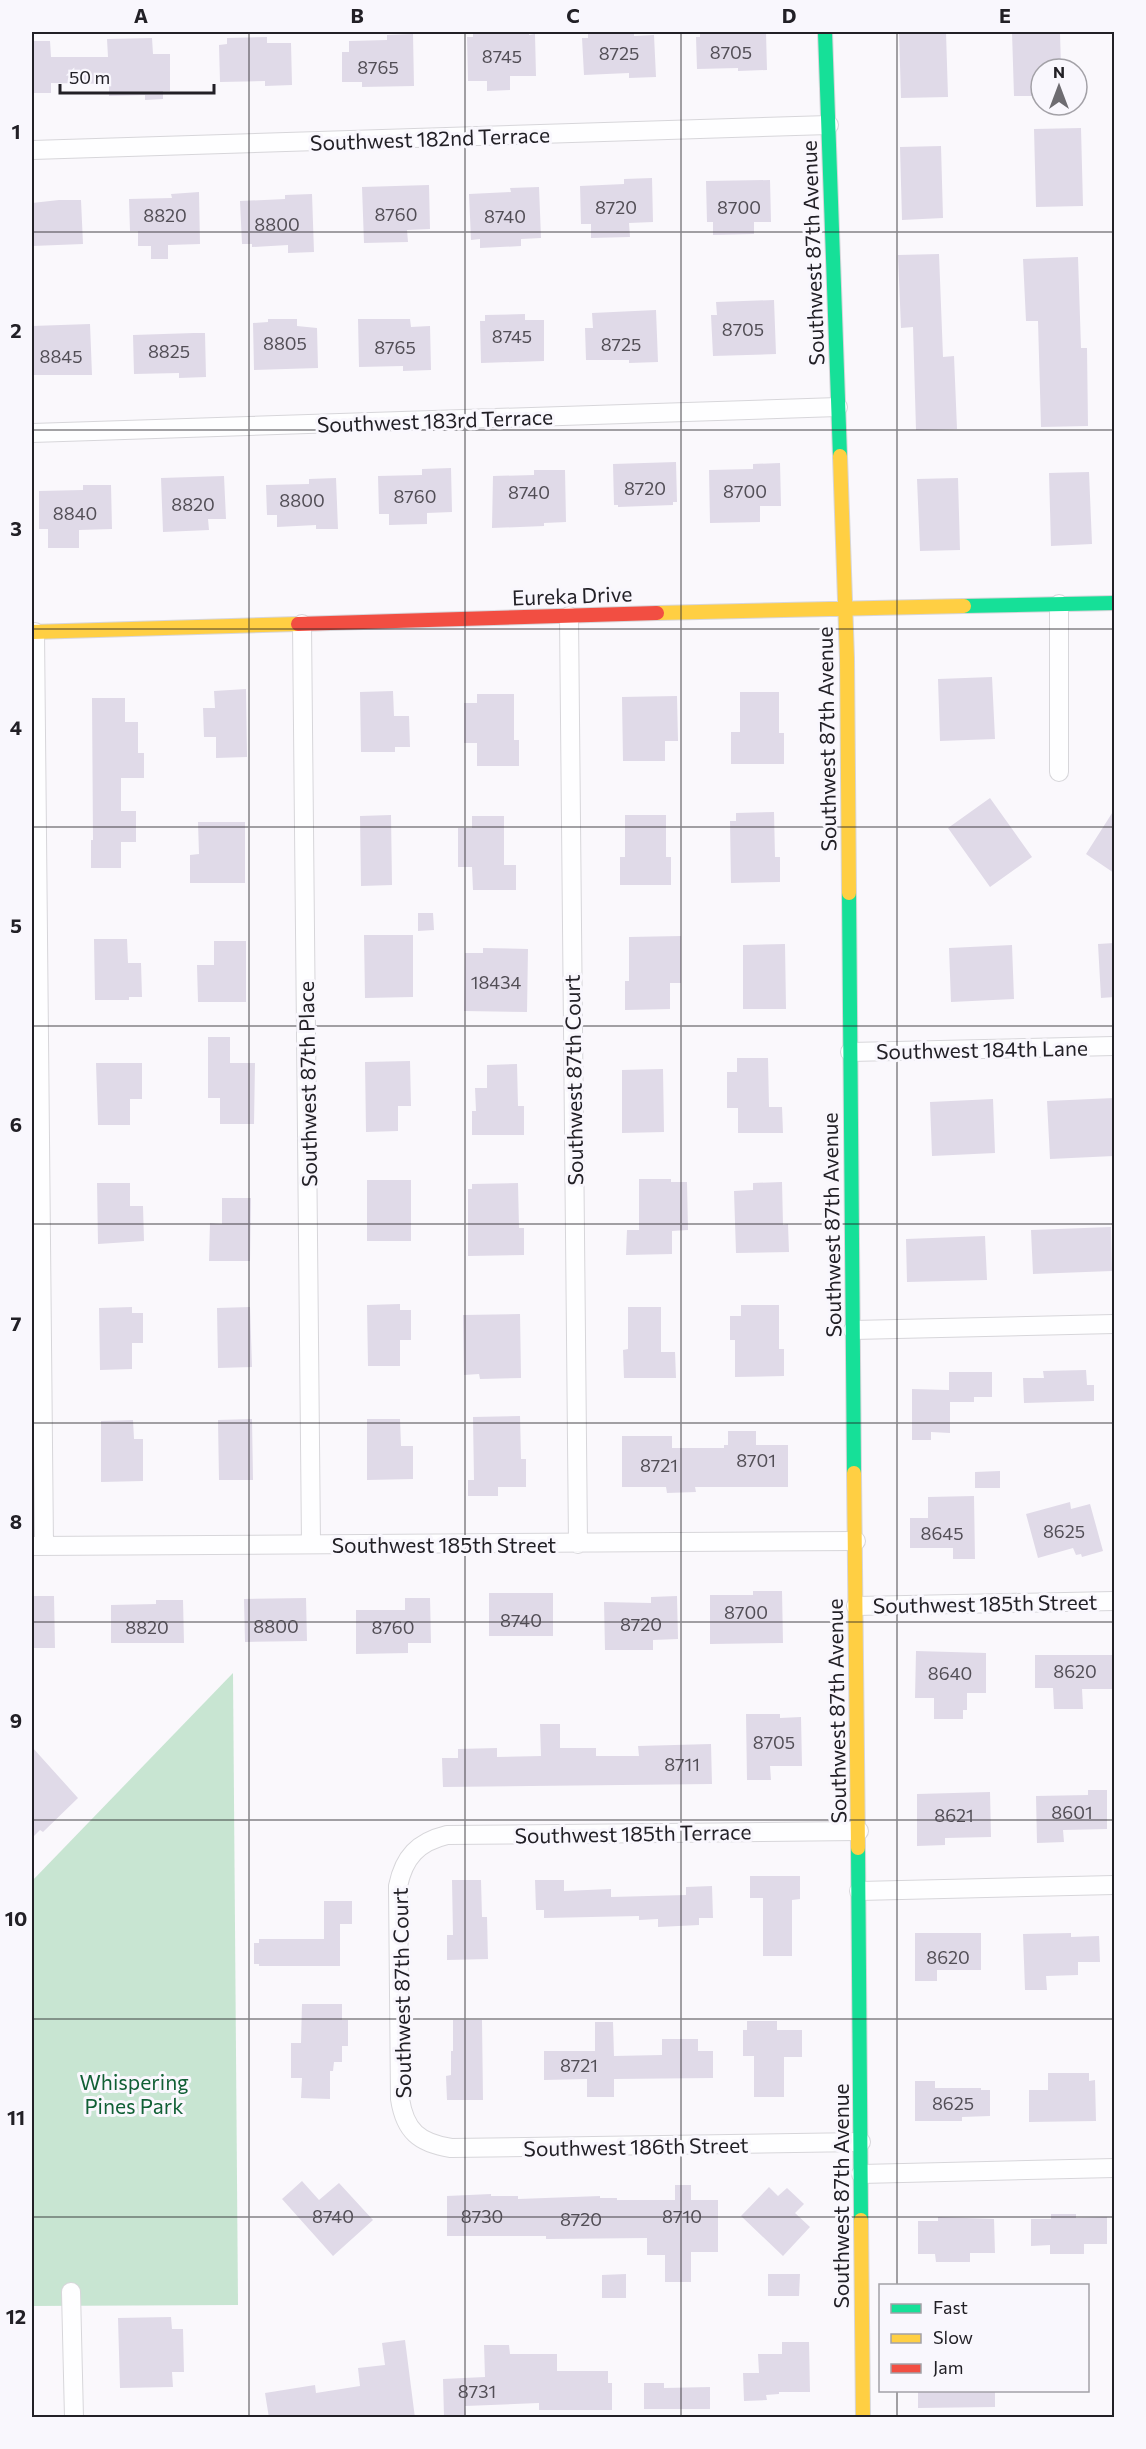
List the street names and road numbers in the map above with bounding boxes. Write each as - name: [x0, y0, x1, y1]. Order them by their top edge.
- street label: Southwest 182nd Terrace: [310, 121, 550, 155]
- street label: Southwest 87th Avenue: [796, 140, 828, 366]
- street label: Southwest 183rd Terrace: [316, 403, 554, 437]
- street label: Eureka Drive: [511, 580, 633, 610]
- street label: Southwest 87th Avenue: [812, 626, 840, 852]
- street label: Southwest 87th Court: [559, 974, 587, 1186]
- street label: Southwest 87th Place: [293, 981, 321, 1187]
- street label: Southwest 184th Lane: [876, 1035, 1088, 1063]
- street label: Southwest 87th Avenue: [817, 1112, 845, 1338]
- street label: Southwest 185th Street: [332, 1532, 556, 1557]
- street label: Southwest 185th Street: [873, 1589, 1097, 1617]
- street label: Southwest 87th Avenue: [822, 1598, 850, 1824]
- street label: Southwest 185th Terrace: [514, 1818, 752, 1848]
- street label: Southwest 87th Court: [387, 1887, 415, 2099]
- street label: Southwest 87th Avenue: [828, 2083, 853, 2309]
- street label: Southwest 186th Street: [523, 2132, 749, 2160]

